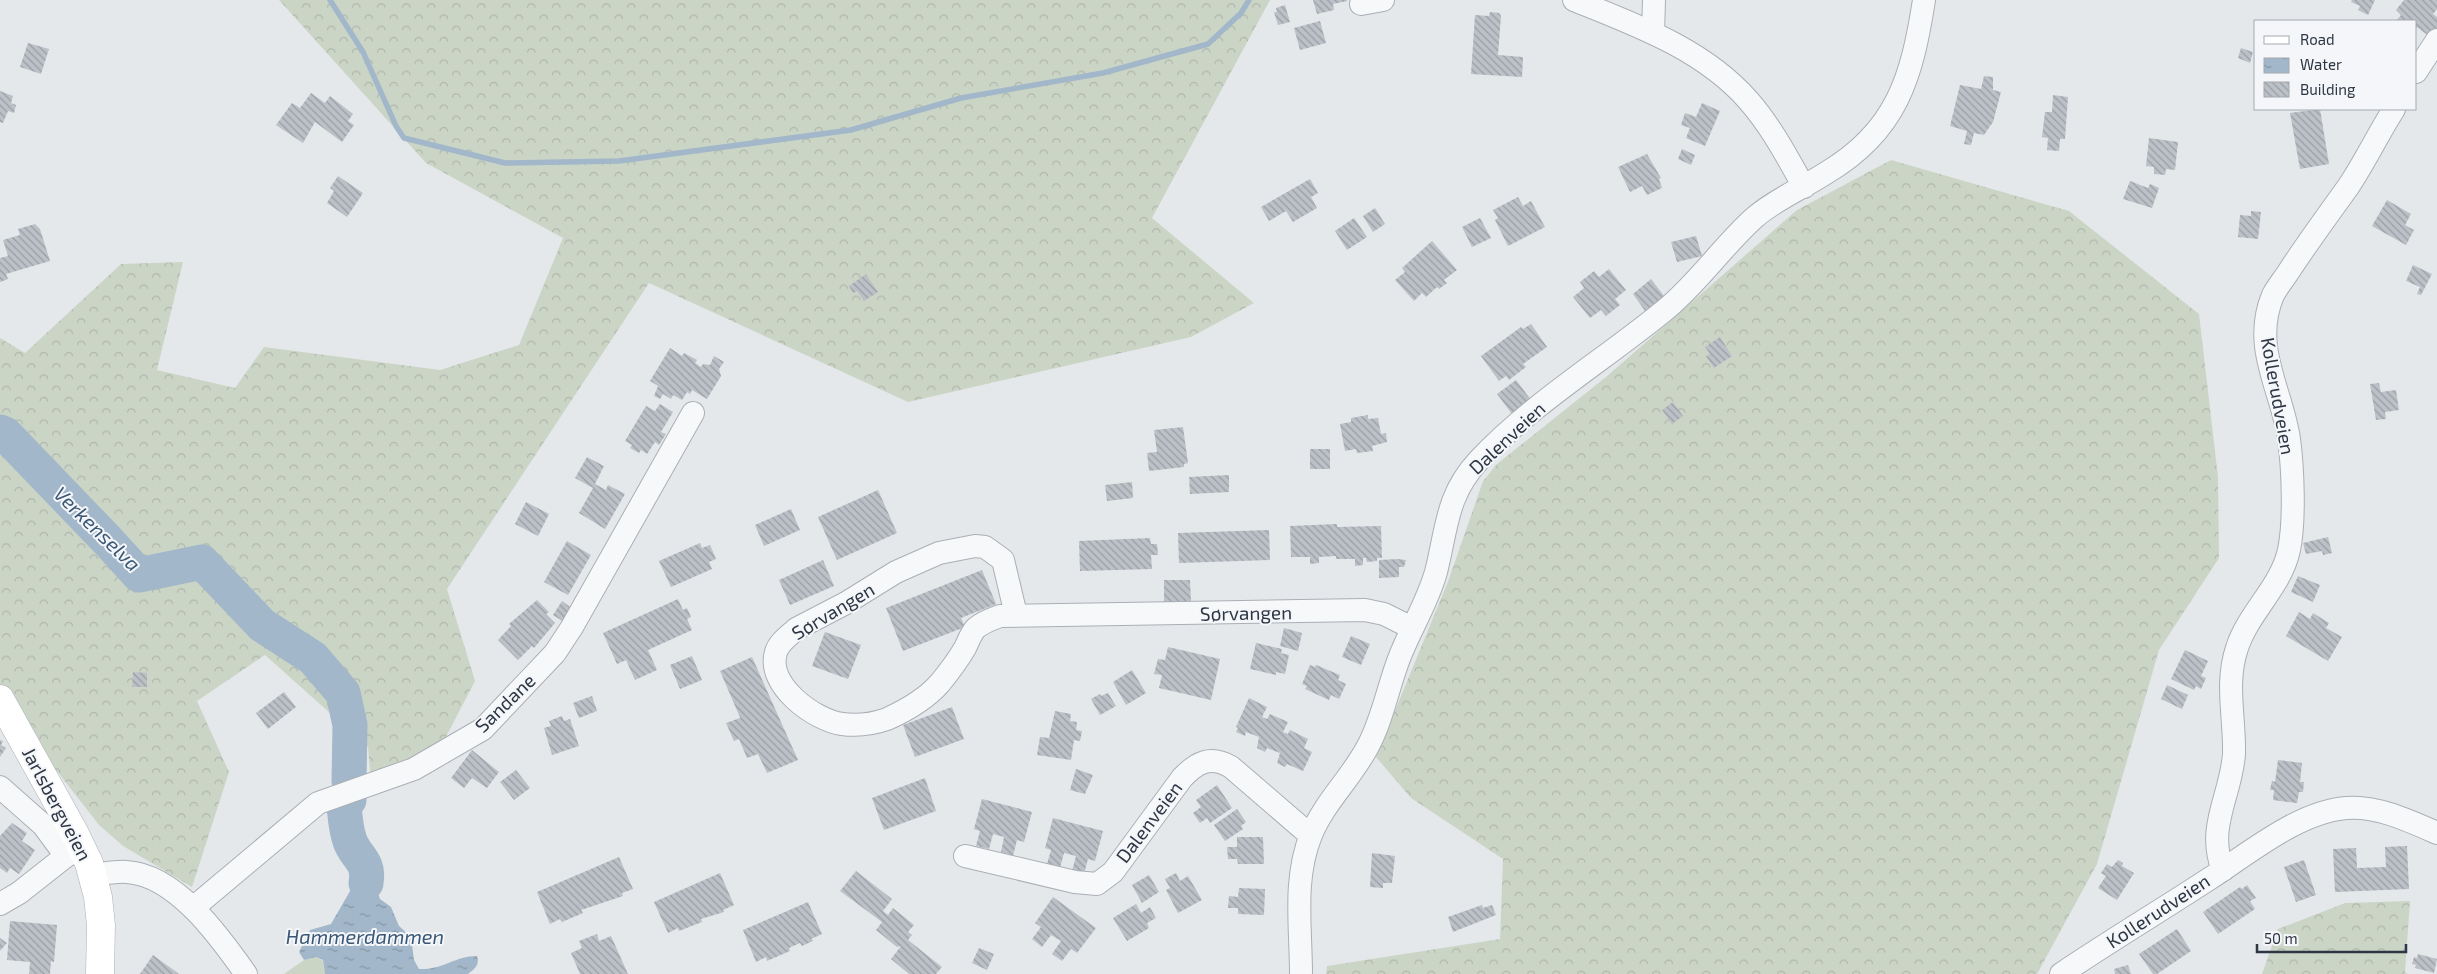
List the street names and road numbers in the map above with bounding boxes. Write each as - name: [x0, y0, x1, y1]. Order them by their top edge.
- street label: Kollerudveien: [2257, 335, 2300, 456]
- street label: Dalenveien: [1464, 396, 1550, 479]
- street label: Sørvangen: [787, 577, 878, 644]
- street label: Sørvangen: [1200, 600, 1292, 625]
- street label: Sandane: [470, 668, 540, 737]
- street label: Jarlsbergveien: [18, 743, 97, 864]
- street label: Dalenveien: [1111, 776, 1187, 867]
- street label: Kollerudveien: [2102, 869, 2214, 953]

